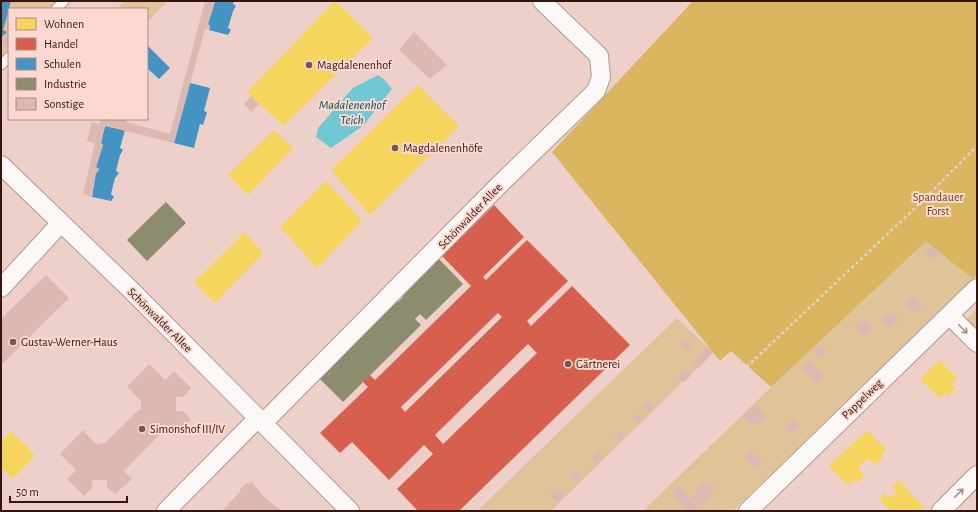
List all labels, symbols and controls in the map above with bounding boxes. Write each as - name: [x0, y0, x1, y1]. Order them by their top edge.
- legend: [8, 8, 148, 120]
- text: Wohnen: [44, 18, 84, 30]
- text: Handel: [44, 38, 78, 50]
- text: Schulen: [44, 58, 81, 70]
- place label: Magdalenenhof: [317, 59, 393, 71]
- marker: Magdalenenhof: [304, 60, 314, 70]
- text: Industrie: [44, 78, 86, 90]
- text: Sonstige: [44, 98, 84, 110]
- water label: Madalenenhof Teich: [319, 99, 388, 127]
- place label: Magdalenenhöfe: [403, 142, 483, 154]
- marker: Magdalenenhöfe: [390, 143, 400, 153]
- street label: Schönwalder Allee: [436, 181, 504, 251]
- park label: Spandauer Forst: [913, 191, 963, 217]
- street label: Schönwalder Allee: [125, 285, 195, 355]
- one-way arrow: [958, 324, 968, 334]
- place label: Gustav-Werner-Haus: [21, 336, 117, 348]
- marker: Gustav-Werner-Haus: [8, 337, 18, 347]
- place label: Gärtnerei: [576, 358, 620, 370]
- marker: Gärtnerei: [563, 359, 573, 369]
- street label: Pappelweg: [839, 377, 885, 421]
- place label: Simonshof III/IV: [150, 423, 225, 435]
- marker: Simonshof III/IV: [137, 424, 147, 434]
- scale bar: [10, 478, 127, 504]
- text: 50 m: [16, 486, 39, 498]
- one-way arrow: [954, 488, 964, 498]

